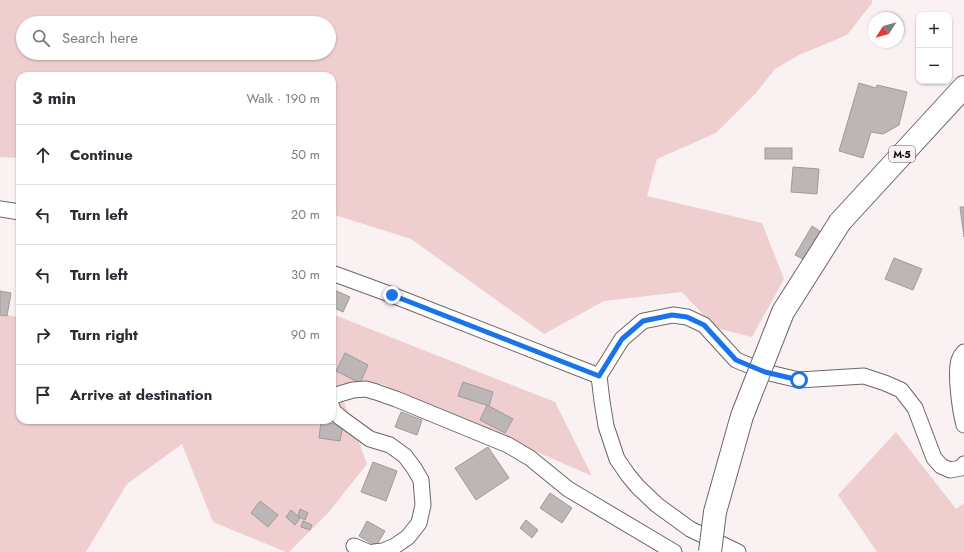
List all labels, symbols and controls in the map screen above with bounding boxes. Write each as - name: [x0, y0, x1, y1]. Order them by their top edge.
- north arrow: [868, 12, 904, 48]
- map controls: [916, 12, 952, 84]
- button: +: [916, 12, 952, 48]
- search box: [16, 16, 336, 60]
- icon: search: [30, 27, 52, 49]
- text: Search here: [62, 27, 138, 49]
- button: −: [916, 48, 952, 84]
- text: 3 min: [32, 86, 76, 110]
- text: Walk · 190 m: [247, 89, 320, 108]
- icon: ahead: [32, 144, 54, 166]
- text: Continue: [70, 144, 133, 166]
- text: 50 m: [291, 145, 320, 164]
- road number: M-5: [889, 146, 915, 162]
- icon: left: [32, 204, 54, 226]
- text: Turn left: [70, 204, 128, 226]
- text: 20 m: [291, 205, 320, 224]
- icon: left: [32, 264, 54, 286]
- text: Turn left: [70, 264, 128, 286]
- text: 30 m: [291, 265, 320, 284]
- route end: [383, 286, 401, 304]
- icon: right: [32, 324, 54, 346]
- text: Turn right: [70, 324, 138, 346]
- text: 90 m: [291, 325, 320, 344]
- route start: [790, 371, 808, 389]
- icon: arrive: [32, 384, 54, 406]
- text: Arrive at destination: [70, 384, 212, 406]

